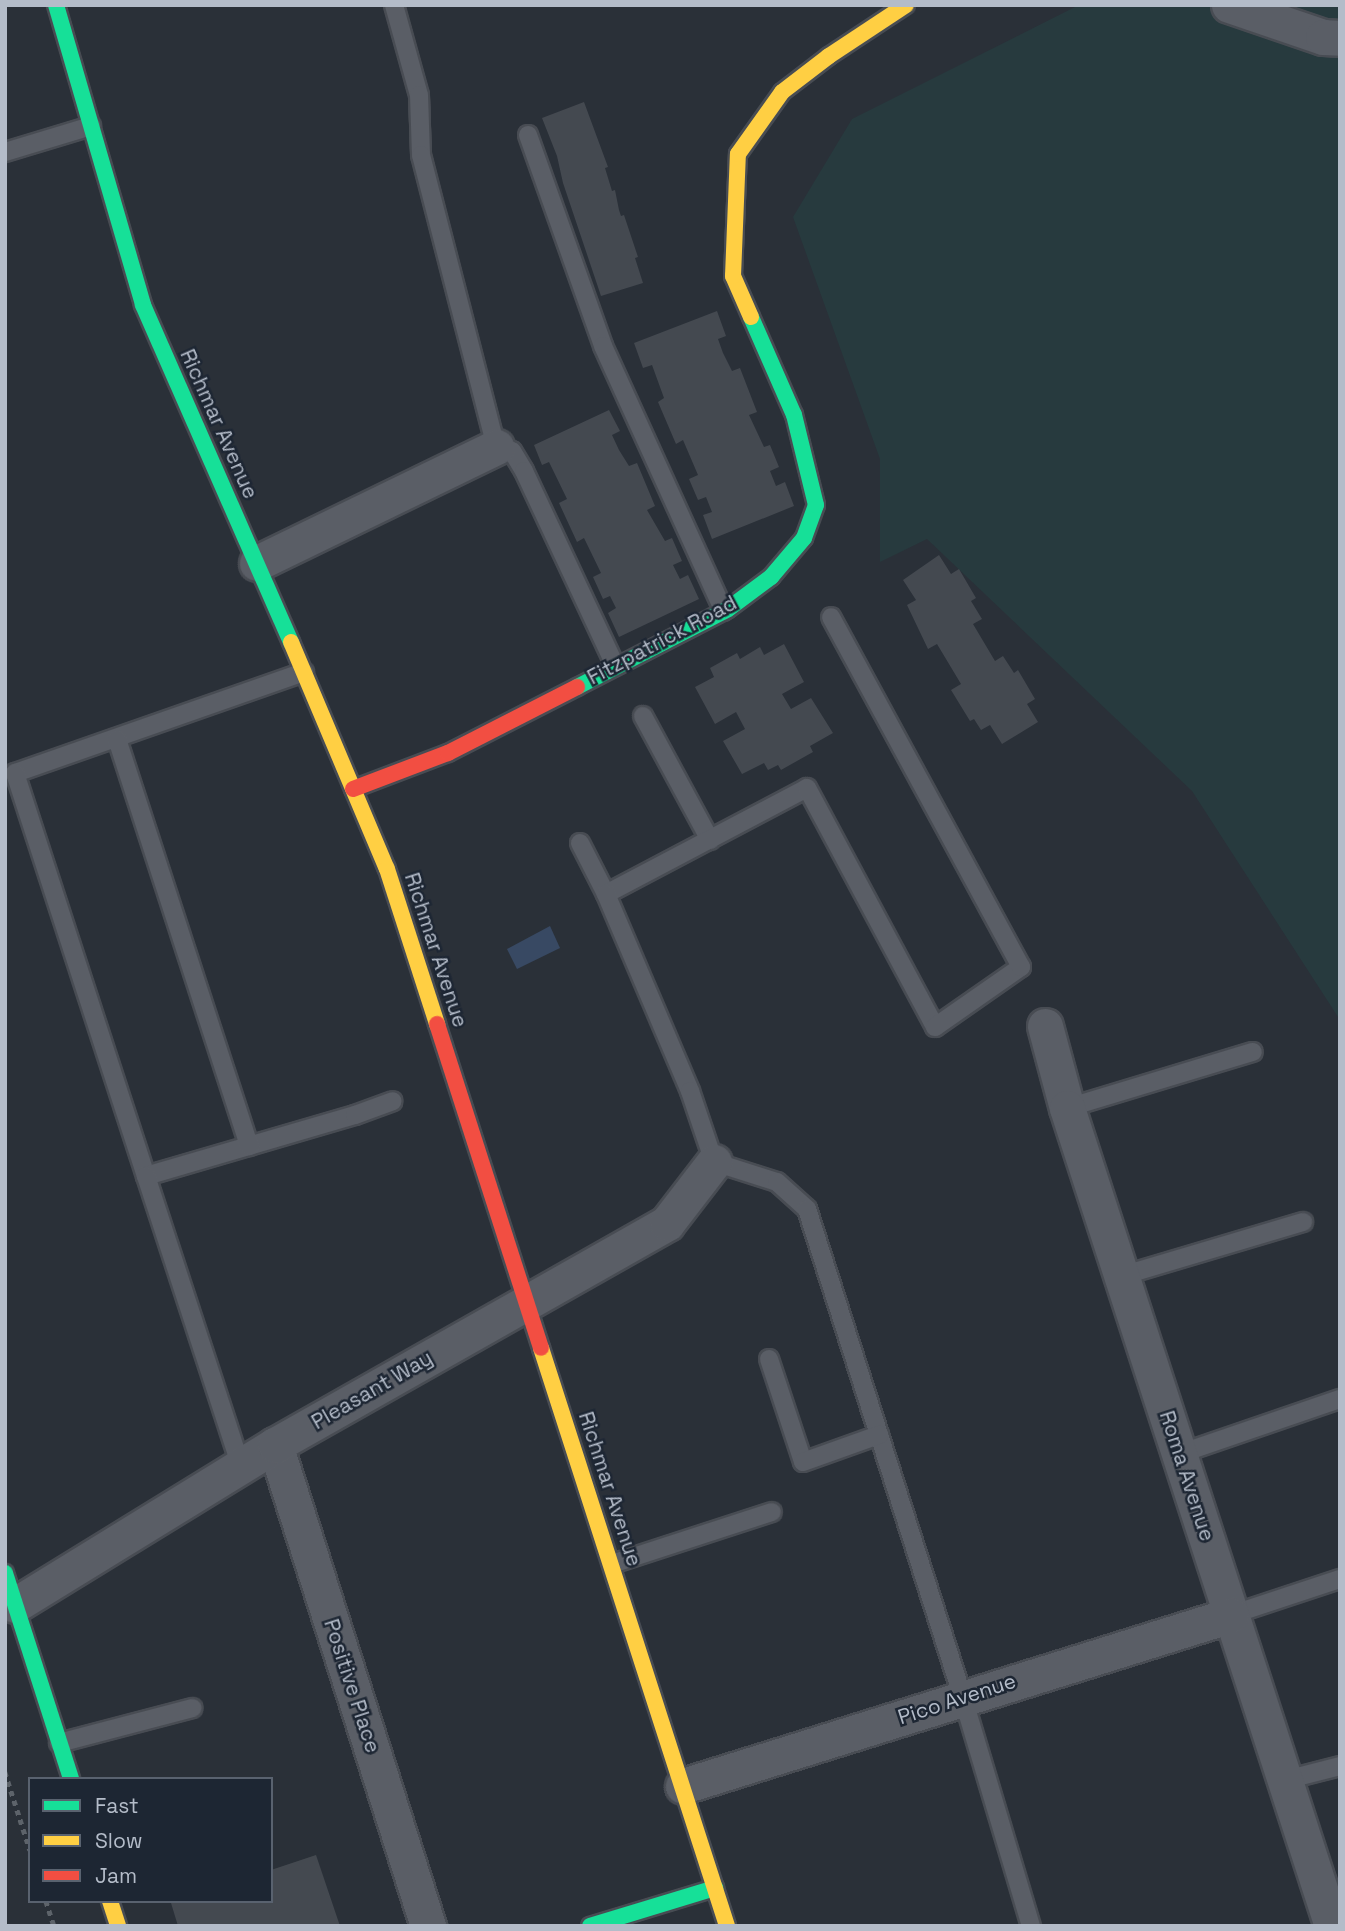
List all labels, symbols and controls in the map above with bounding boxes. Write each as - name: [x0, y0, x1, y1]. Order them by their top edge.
- street label: Richmar Avenue: [175, 345, 263, 503]
- street label: Fitzpatrick Road: [583, 590, 741, 690]
- street label: Richmar Avenue: [399, 869, 473, 1031]
- street label: Pleasant Way: [307, 1345, 437, 1435]
- street label: Roma Avenue: [1154, 1407, 1220, 1545]
- street label: Richmar Avenue: [573, 1408, 647, 1570]
- street label: Positive Place: [318, 1616, 386, 1756]
- street label: Pico Avenue: [895, 1668, 1019, 1730]
- legend: [28, 1777, 273, 1903]
- text: Fast: [95, 1792, 139, 1819]
- text: Slow: [95, 1827, 143, 1854]
- text: Jam: [95, 1862, 137, 1889]

